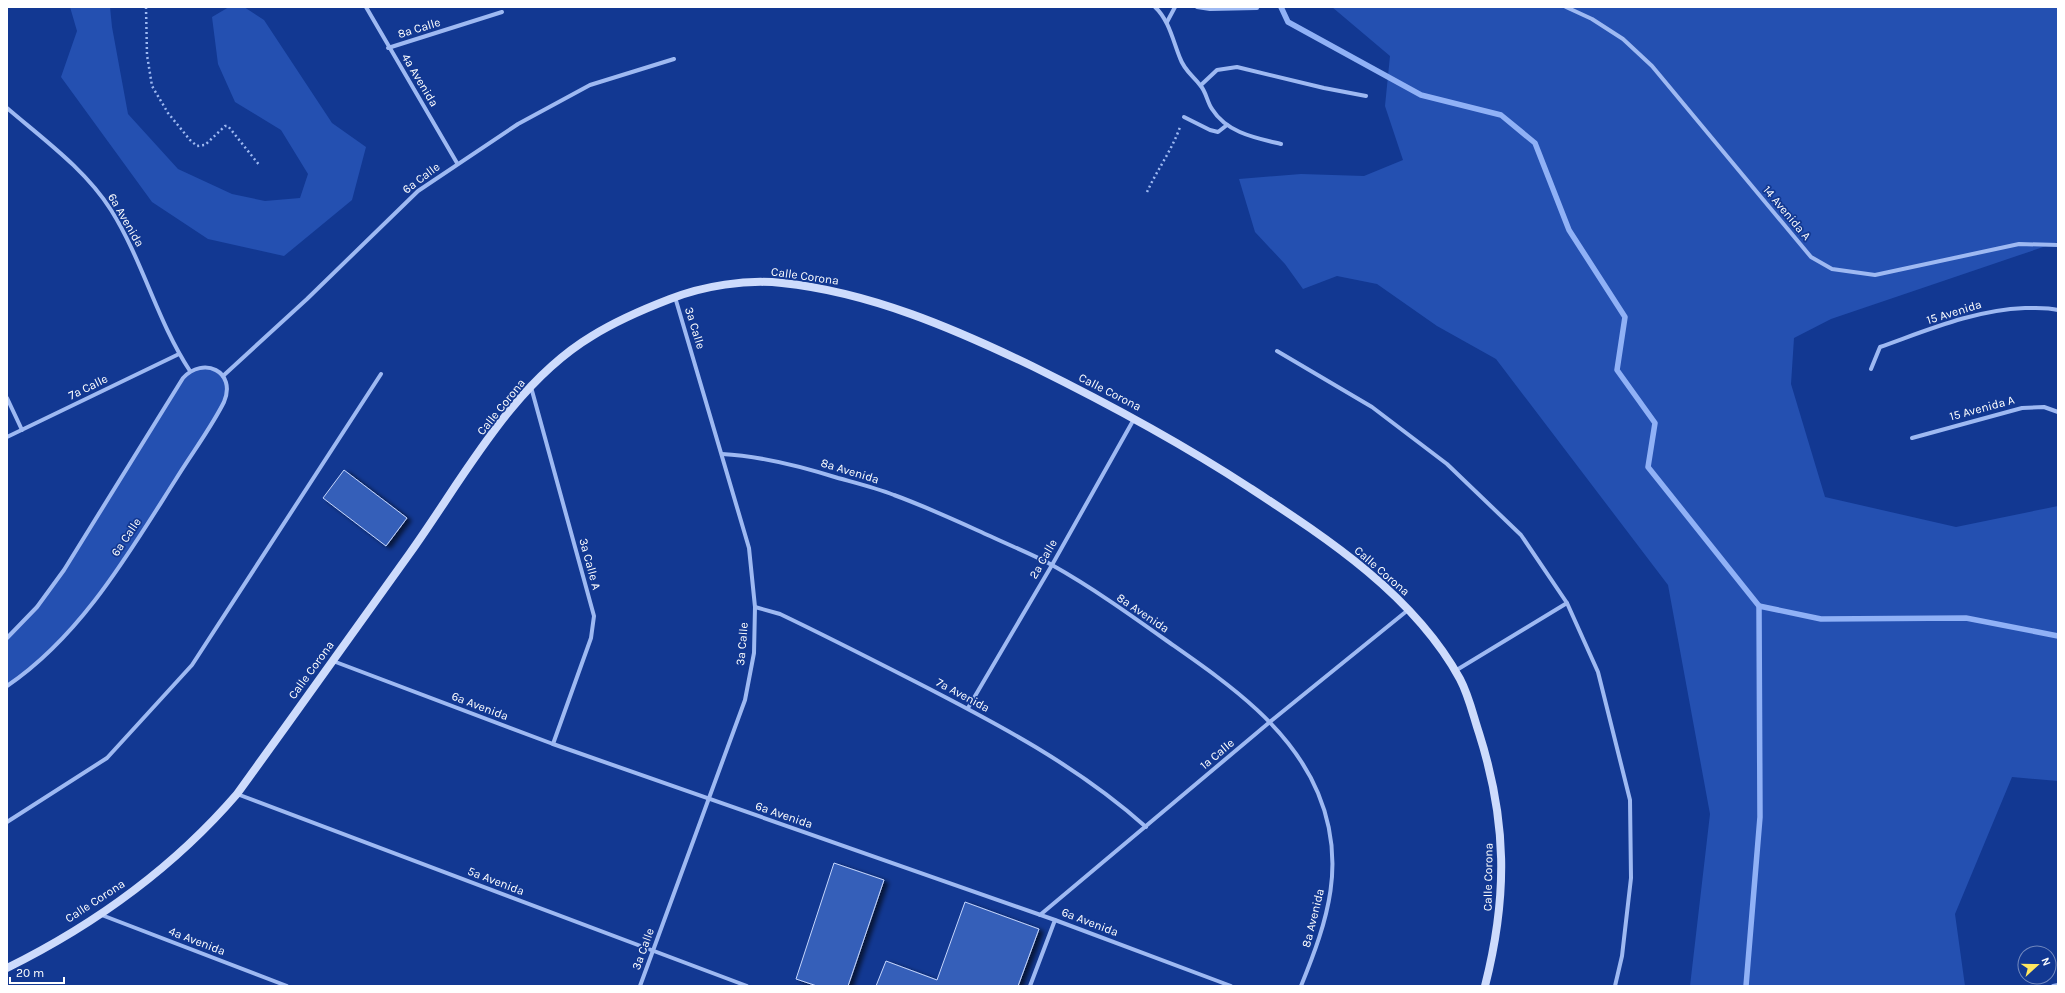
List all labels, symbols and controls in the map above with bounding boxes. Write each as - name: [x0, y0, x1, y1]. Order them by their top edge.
- street label: 8a Calle: [396, 15, 442, 41]
- street label: 4a Avenida: [399, 51, 441, 109]
- street label: 6a Calle: [400, 159, 442, 197]
- street label: 14 Avenida A: [1760, 183, 1814, 243]
- street label: 6a Avenida: [105, 191, 147, 249]
- street label: Calle Corona: [770, 264, 840, 288]
- street label: 15 Avenida: [1925, 297, 1983, 327]
- street label: 3a Calle: [682, 305, 708, 351]
- street label: Calle Corona: [1076, 370, 1144, 414]
- street label: 7a Calle: [66, 372, 110, 402]
- street label: Calle Corona: [474, 376, 528, 438]
- street label: 15 Avenida A: [1948, 393, 2016, 423]
- street label: 8a Avenida: [819, 456, 881, 486]
- street label: 6a Calle: [108, 515, 144, 559]
- street label: 3a Calle A: [576, 537, 604, 592]
- street label: 2a Calle: [1026, 537, 1060, 581]
- street label: Calle Corona: [1352, 543, 1412, 599]
- street label: 8a Avenida: [1114, 590, 1172, 636]
- street label: 3a Calle: [733, 622, 751, 666]
- street label: Calle Corona: [285, 638, 337, 702]
- street label: 7a Avenida: [934, 675, 992, 715]
- street label: 6a Avenida: [450, 689, 510, 723]
- street label: 1a Calle: [1197, 736, 1237, 772]
- street label: 6a Avenida: [754, 799, 814, 831]
- street label: Calle Corona: [1480, 843, 1496, 911]
- street label: 5a Avenida: [466, 864, 526, 898]
- street label: Calle Corona: [63, 877, 127, 925]
- street label: 8a Avenida: [1299, 887, 1327, 949]
- street label: 6a Avenida: [1060, 905, 1120, 939]
- street label: 4a Avenida: [167, 924, 227, 958]
- street label: 3a Calle: [629, 926, 657, 972]
- north arrow: [2017, 945, 2057, 985]
- text: N: [2038, 956, 2053, 968]
- scale bar: [10, 959, 64, 985]
- text: 20 m: [16, 966, 44, 980]

